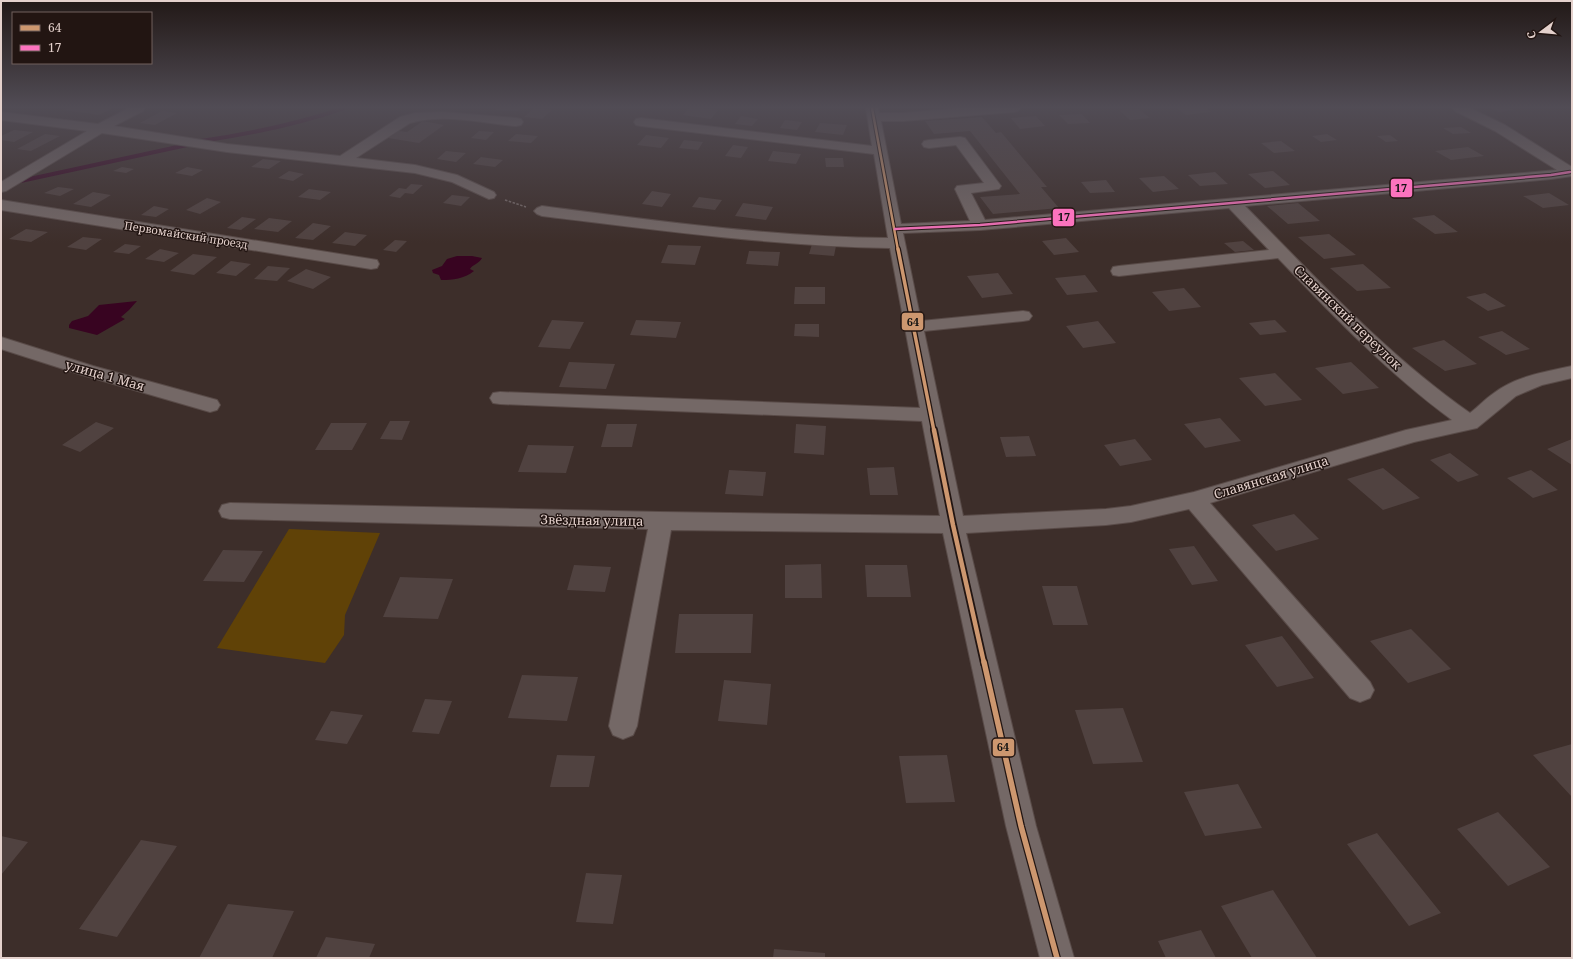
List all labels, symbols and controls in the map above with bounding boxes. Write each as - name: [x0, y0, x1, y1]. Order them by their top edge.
- legend: [12, 12, 152, 64]
- north arrow: [1521, 12, 1561, 52]
- text: 64: [48, 19, 62, 36]
- text: С: [1523, 29, 1539, 40]
- text: 17: [48, 39, 62, 56]
- line badge: 17: [1390, 178, 1413, 198]
- text: 17: [1395, 180, 1407, 195]
- line badge: 17: [1052, 208, 1075, 227]
- text: 17: [1058, 209, 1070, 224]
- street label: Первомайский проезд: [123, 217, 249, 252]
- street label: Славянский переулок: [1290, 261, 1406, 373]
- line badge: 64: [901, 312, 924, 331]
- text: 64: [907, 314, 919, 329]
- street label: улица 1 Мая: [63, 355, 147, 395]
- street label: Славянская улица: [1211, 451, 1331, 503]
- street label: Звёздная улица: [540, 510, 644, 530]
- line badge: 64: [992, 738, 1015, 757]
- text: 64: [997, 739, 1009, 754]

